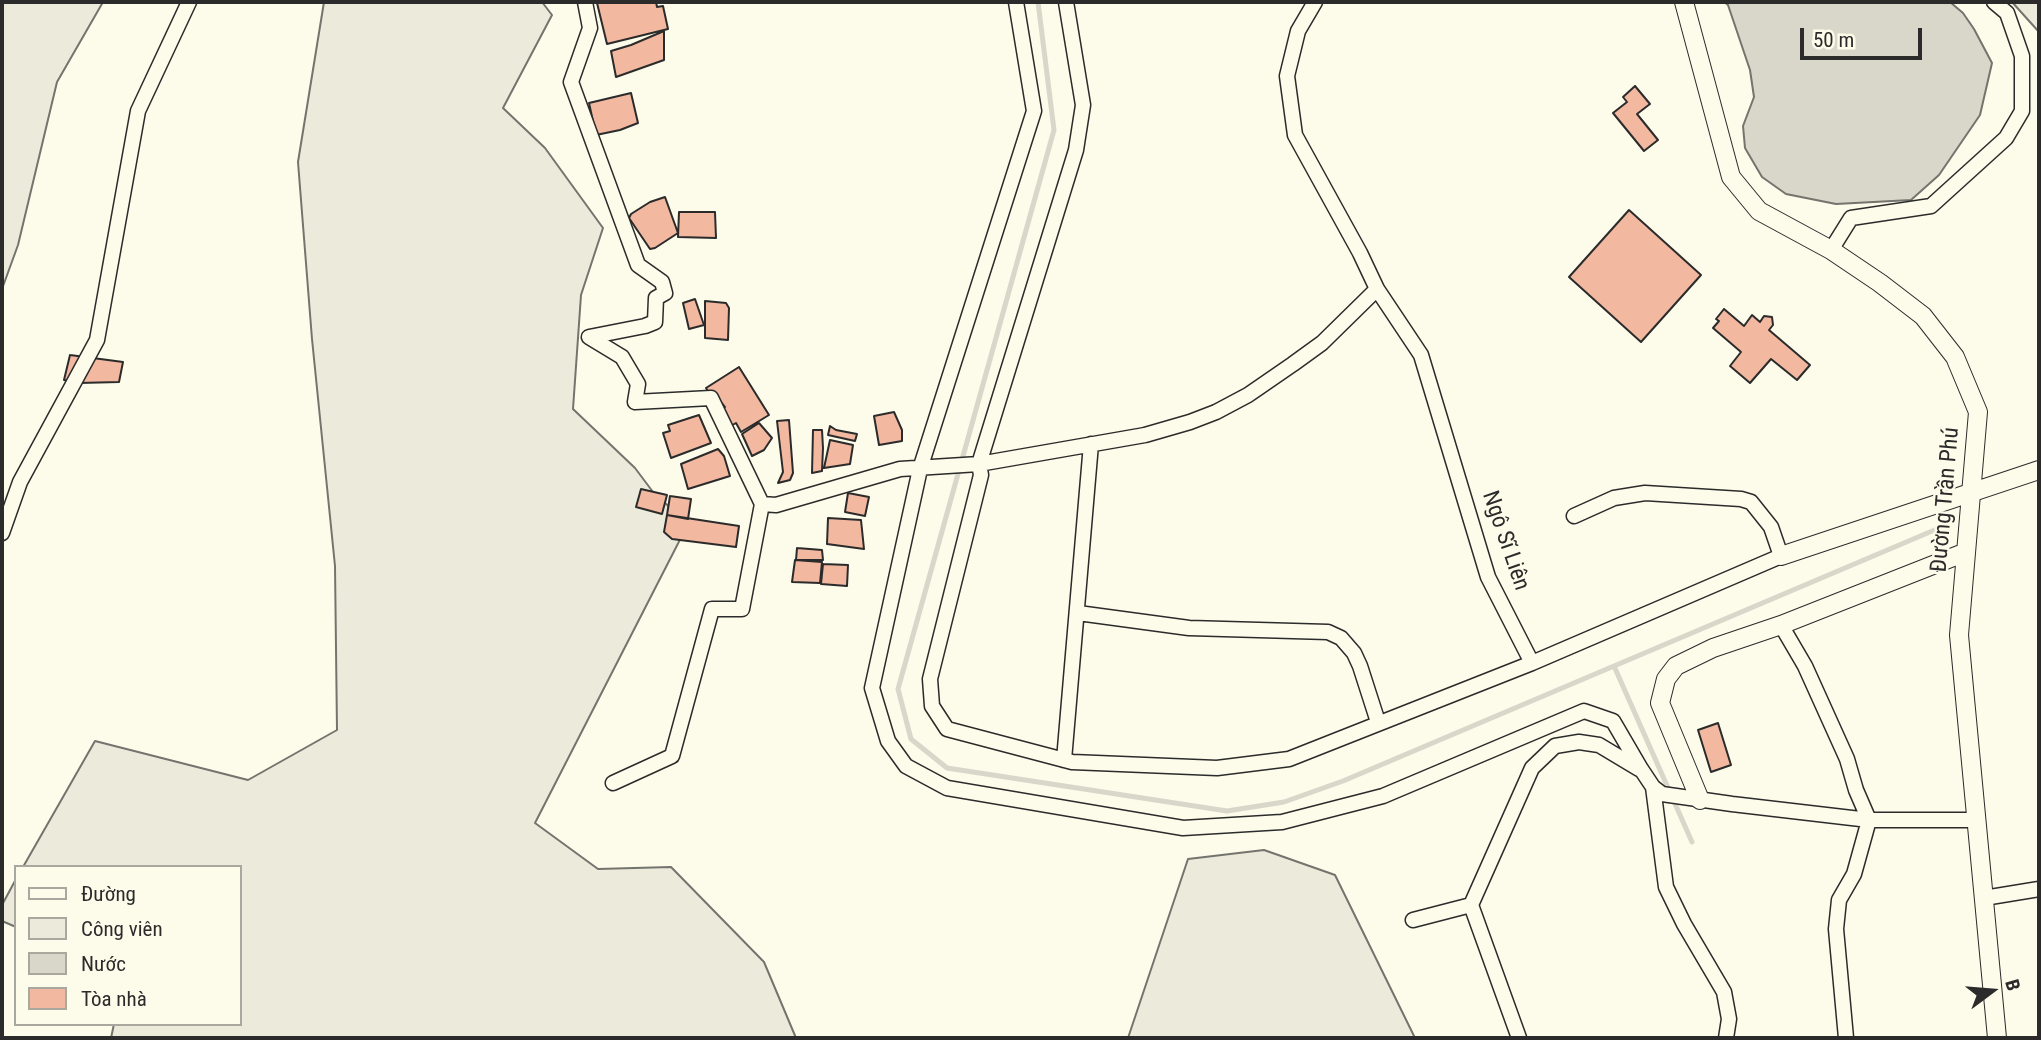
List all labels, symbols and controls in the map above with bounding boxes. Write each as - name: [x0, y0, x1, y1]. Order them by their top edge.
- scale bar: [1803, 14, 1926, 58]
- text: 50 m: [1813, 28, 1854, 52]
- street label: Đường Trần Phú: [1926, 426, 1966, 574]
- street label: Ngô Sĩ Liên: [1475, 488, 1535, 594]
- legend: [14, 865, 242, 1026]
- text: Đường: [81, 882, 136, 906]
- text: Công viên: [81, 917, 163, 941]
- text: Nước: [81, 952, 126, 976]
- north arrow: [1957, 956, 2027, 1026]
- text: B: [2000, 977, 2025, 993]
- text: Tòa nhà: [81, 987, 147, 1011]

